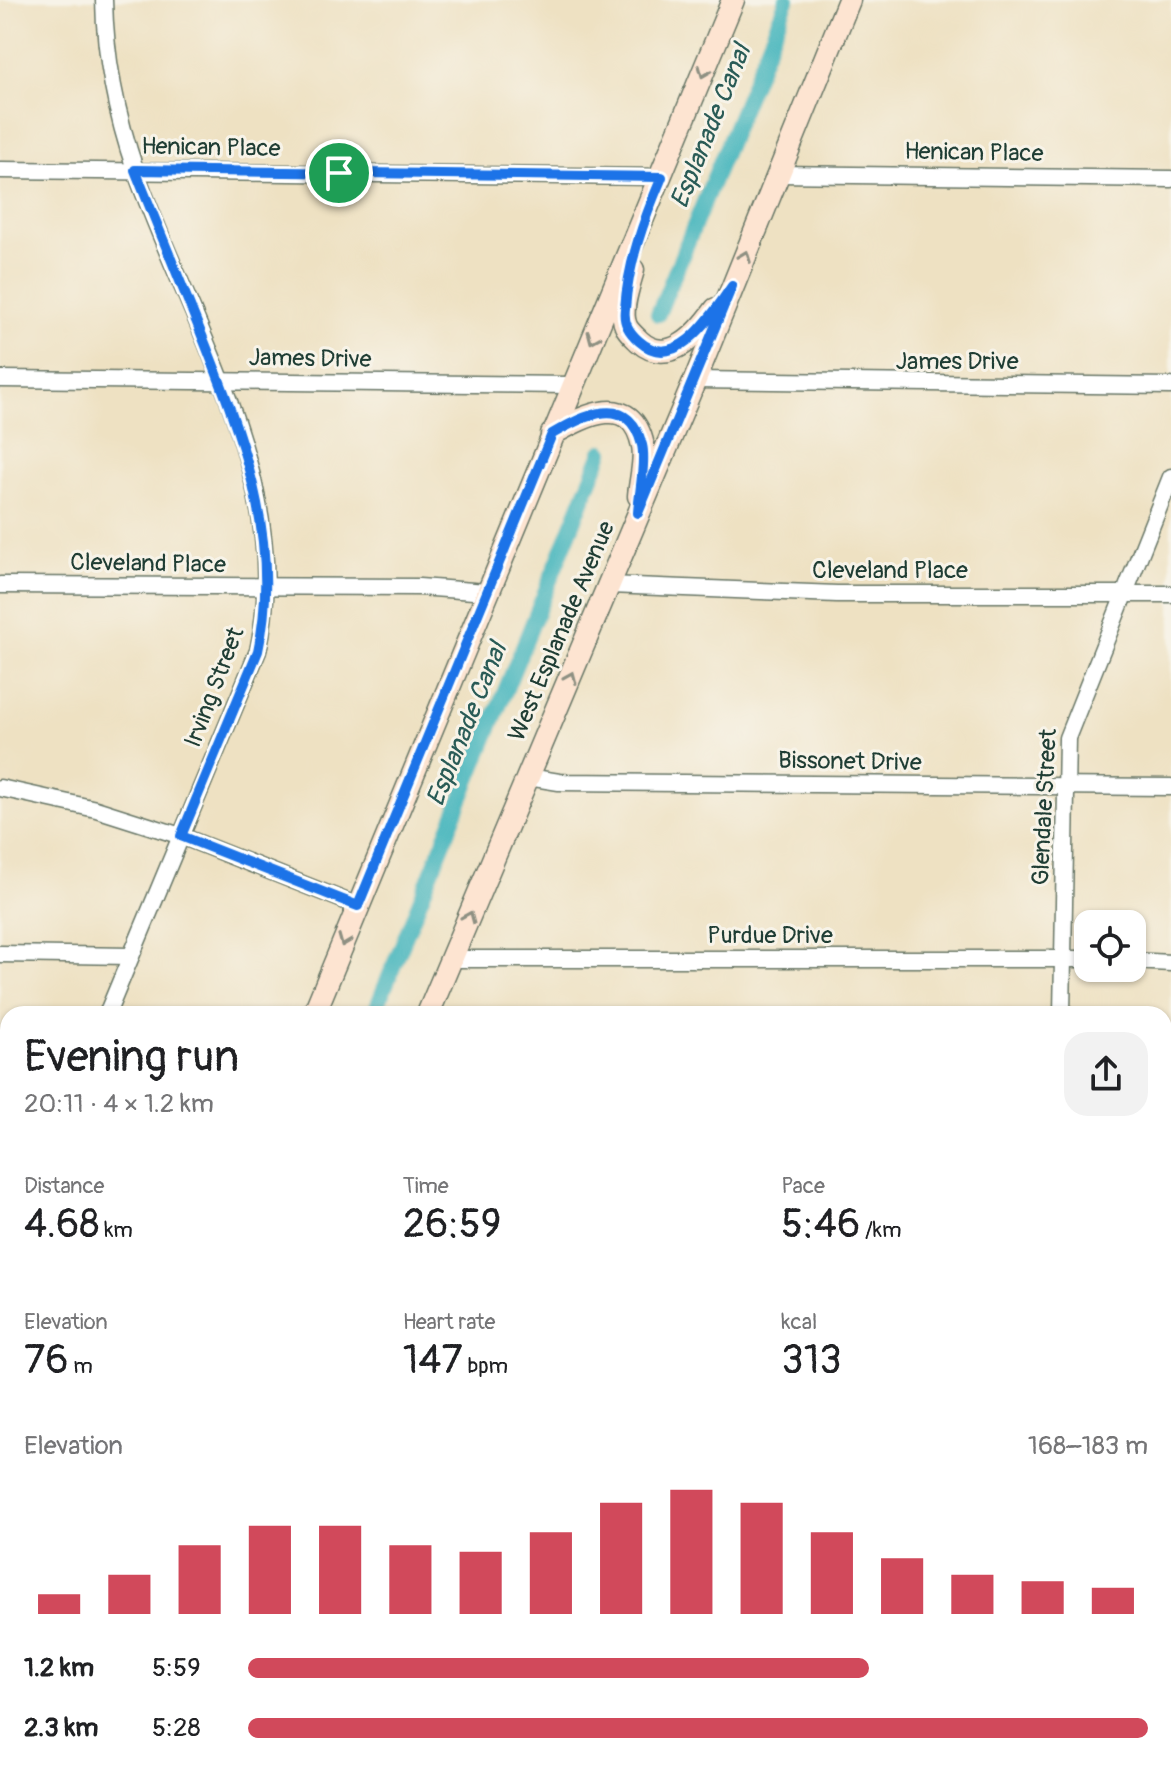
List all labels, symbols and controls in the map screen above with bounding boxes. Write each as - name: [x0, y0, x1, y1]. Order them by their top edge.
- water label: Esplanade Canal: [664, 37, 759, 213]
- one-way arrow: [697, 64, 713, 78]
- street label: Henican Place: [141, 132, 281, 163]
- street label: Henican Place: [904, 137, 1044, 168]
- pin: [305, 139, 373, 207]
- icon: arrive: [317, 151, 361, 195]
- one-way arrow: [735, 250, 751, 264]
- one-way arrow: [586, 330, 602, 344]
- street label: James Drive: [248, 343, 372, 374]
- street label: James Drive: [896, 347, 1019, 376]
- street label: West Esplanade Avenue: [502, 517, 621, 746]
- street label: Cleveland Place: [70, 548, 226, 579]
- street label: Cleveland Place: [812, 556, 968, 585]
- street label: Irving Street: [178, 623, 251, 751]
- water label: Esplanade Canal: [420, 635, 515, 811]
- one-way arrow: [561, 671, 577, 685]
- street label: Glendale Street: [1026, 728, 1063, 886]
- street label: Bissonet Drive: [778, 746, 922, 777]
- one-way arrow: [460, 910, 476, 925]
- map controls: [1074, 910, 1146, 982]
- button: locate: [1074, 910, 1146, 982]
- street label: Purdue Drive: [707, 921, 833, 950]
- one-way arrow: [337, 933, 354, 947]
- text: Evening run: [24, 1030, 239, 1085]
- button: share: [1064, 1032, 1148, 1116]
- text: 20:11 · 4 × 1.2 km: [24, 1088, 214, 1120]
- text: Distance: [24, 1172, 104, 1200]
- text: Time: [403, 1172, 449, 1200]
- text: Pace: [781, 1172, 825, 1200]
- text: 4.68: [24, 1200, 99, 1249]
- text: 26:59: [403, 1200, 501, 1249]
- text: 5:46: [781, 1200, 860, 1249]
- text: km: [99, 1216, 133, 1244]
- text: /km: [860, 1216, 902, 1244]
- text: Elevation: [24, 1308, 108, 1336]
- text: Heart rate: [403, 1308, 495, 1336]
- text: kcal: [781, 1308, 817, 1336]
- text: 76: [24, 1336, 68, 1385]
- text: 147: [403, 1336, 463, 1385]
- text: 313: [781, 1336, 842, 1385]
- text: m: [68, 1352, 93, 1380]
- text: bpm: [463, 1352, 508, 1380]
- text: Elevation: [24, 1430, 123, 1462]
- text: 168–183 m: [1028, 1430, 1148, 1462]
- text: 1.2 km: [24, 1652, 94, 1684]
- text: 5:59: [152, 1652, 201, 1684]
- text: 2.3 km: [24, 1712, 98, 1744]
- text: 5:28: [152, 1712, 201, 1744]

